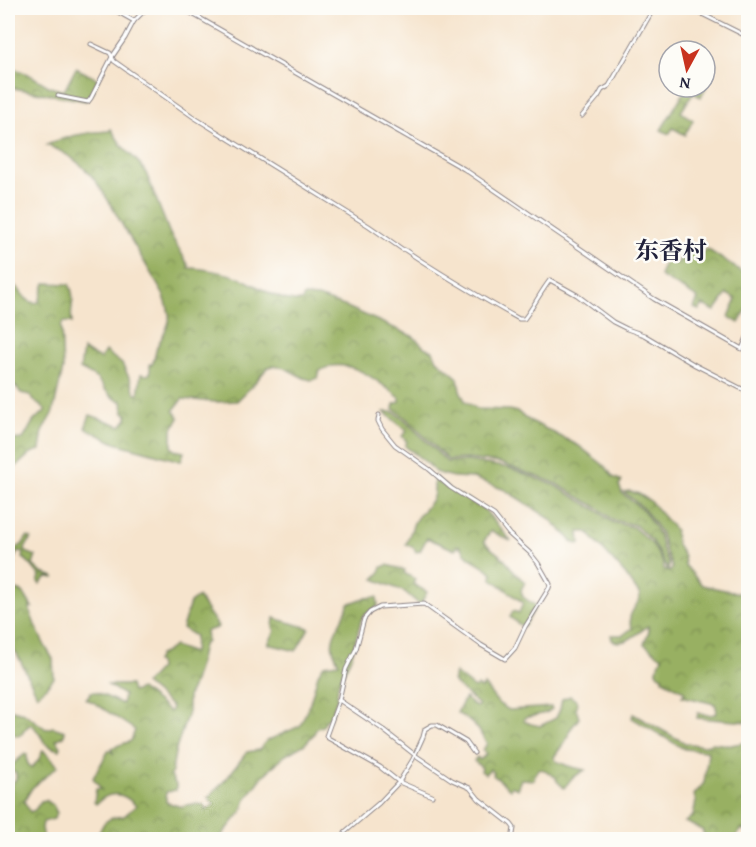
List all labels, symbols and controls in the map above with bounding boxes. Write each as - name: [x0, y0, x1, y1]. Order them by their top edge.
- north arrow: [657, 39, 717, 99]
- text: N: [678, 71, 692, 96]
- district label: 东香村: [635, 233, 707, 268]

